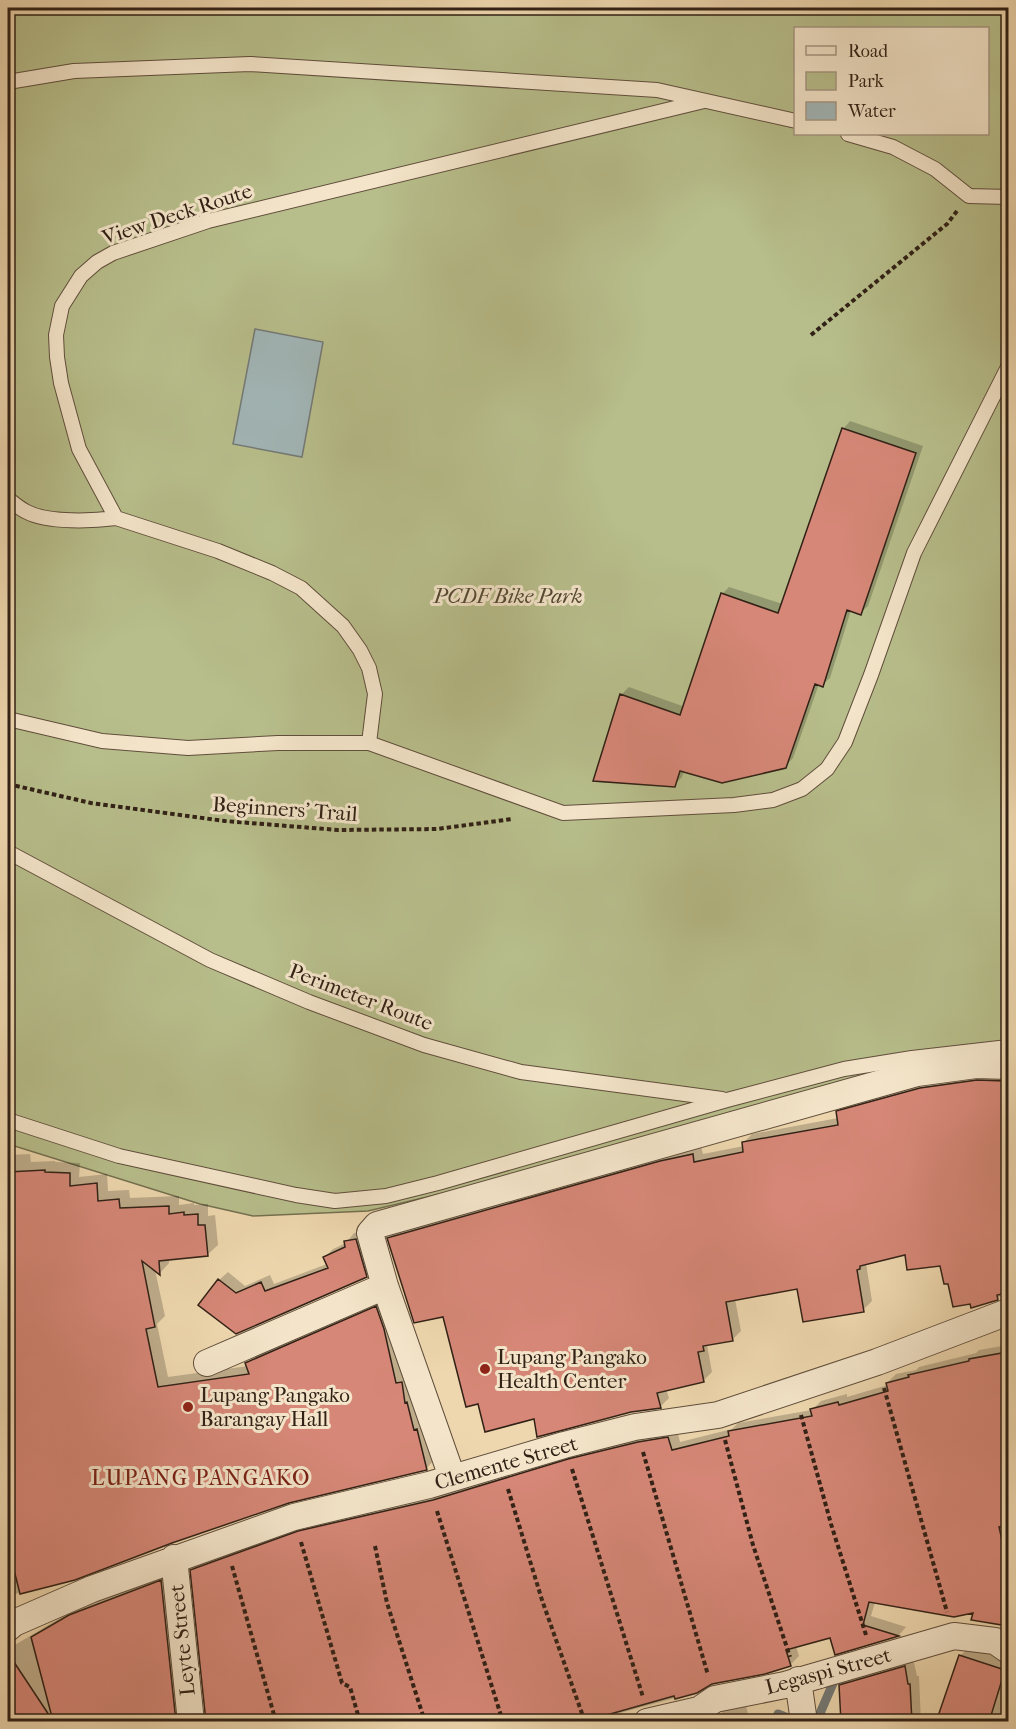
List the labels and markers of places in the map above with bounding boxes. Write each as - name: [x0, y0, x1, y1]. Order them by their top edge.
- place label: Lupang Pangako Health Center: [497, 1345, 647, 1393]
- marker: Lupang Pangako Health Center: [478, 1362, 492, 1376]
- place label: Lupang Pangako Barangay Hall: [200, 1383, 350, 1431]
- marker: Lupang Pangako Barangay Hall: [181, 1400, 195, 1414]

